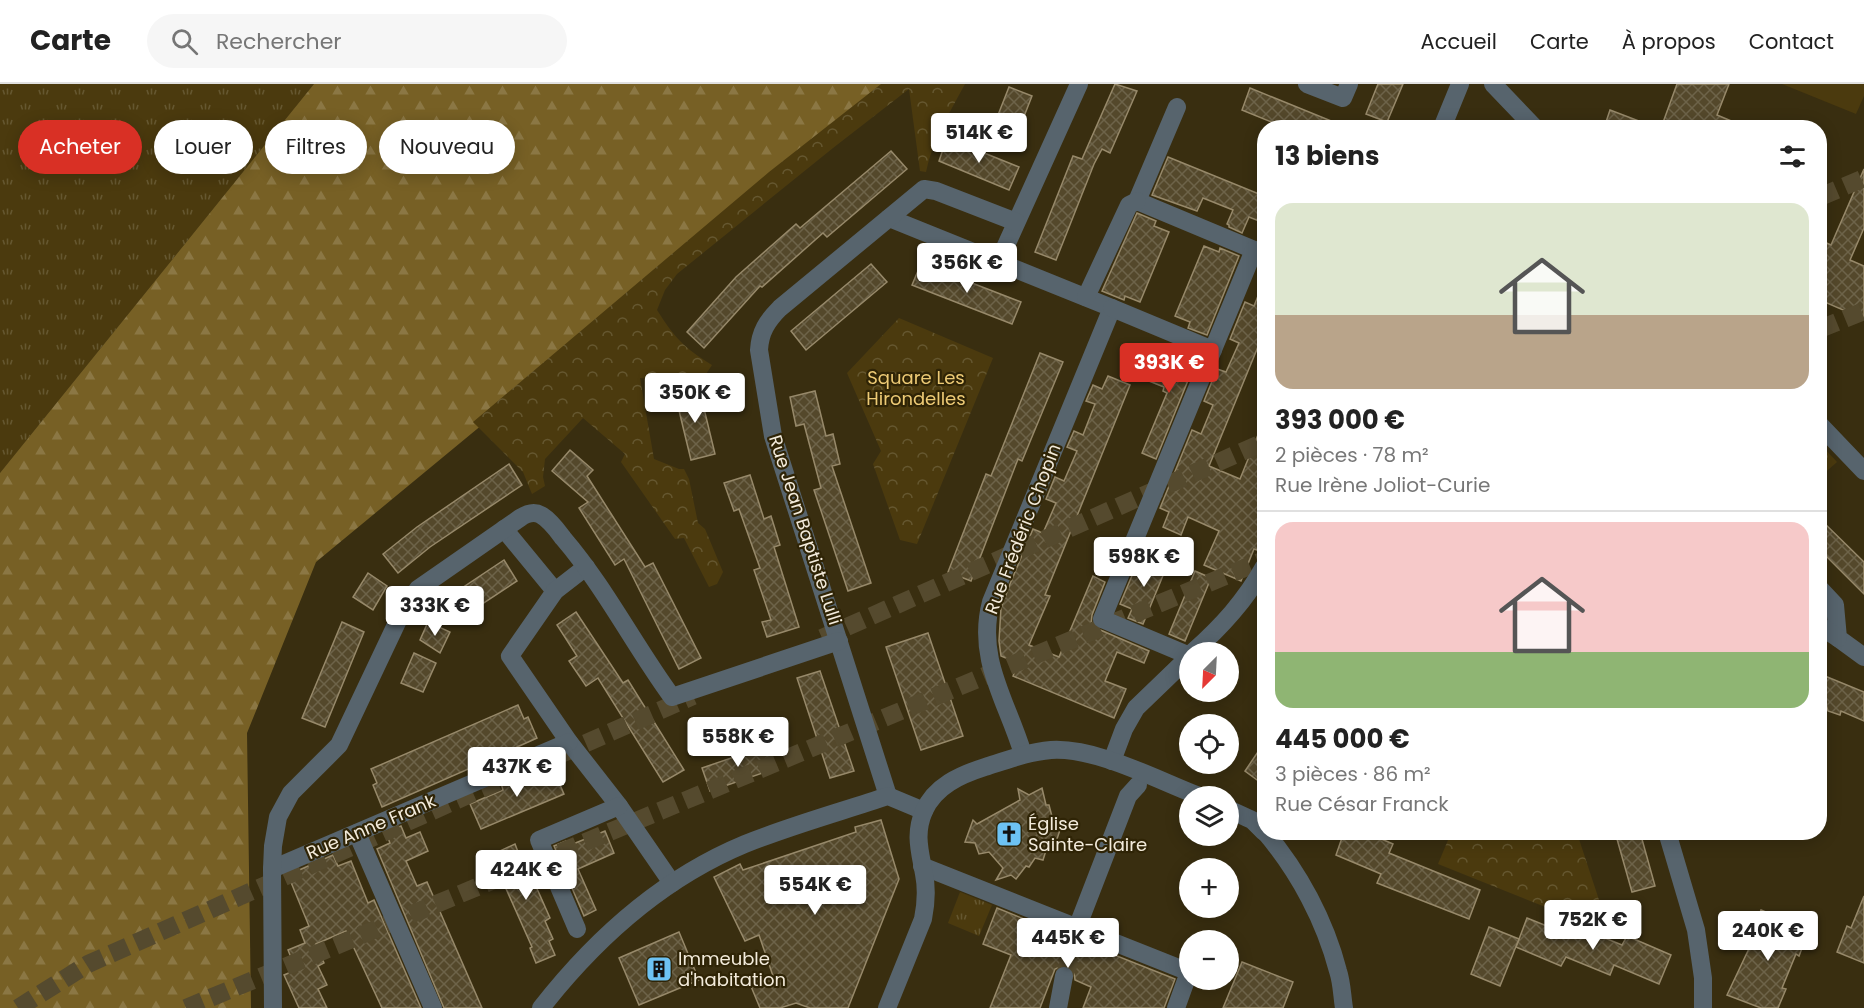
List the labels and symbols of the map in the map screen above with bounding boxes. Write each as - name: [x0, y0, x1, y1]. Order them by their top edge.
- pin: 514K €: [930, 113, 1028, 164]
- pin: 356K €: [918, 243, 1016, 294]
- pin: 393K €: [1120, 343, 1218, 394]
- park label: Square Les Hirondelles: [866, 365, 966, 411]
- pin: 350K €: [646, 373, 744, 424]
- street label: Rue Jean Baptiste Lulli: [763, 432, 848, 628]
- street label: Rue Frédéric Chopin: [978, 440, 1067, 618]
- pin: 598K €: [1095, 537, 1193, 588]
- pin: 333K €: [386, 586, 484, 637]
- north arrow: [1179, 642, 1239, 702]
- pin: 558K €: [689, 717, 787, 768]
- pin: 437K €: [468, 747, 566, 798]
- street label: Rue Anne Frank: [302, 788, 440, 865]
- place label: Église Sainte-Claire: [1028, 811, 1147, 857]
- church icon: Église Sainte-Claire: [994, 819, 1024, 849]
- pin: 424K €: [477, 850, 575, 901]
- pin: 554K €: [766, 865, 864, 916]
- pin: 752K €: [1544, 900, 1642, 951]
- pin: 240K €: [1719, 911, 1817, 962]
- pin: 445K €: [1019, 918, 1117, 969]
- place label: Immeuble d'habitation: [678, 946, 786, 992]
- building icon: Immeuble d'habitation: [644, 954, 674, 984]

